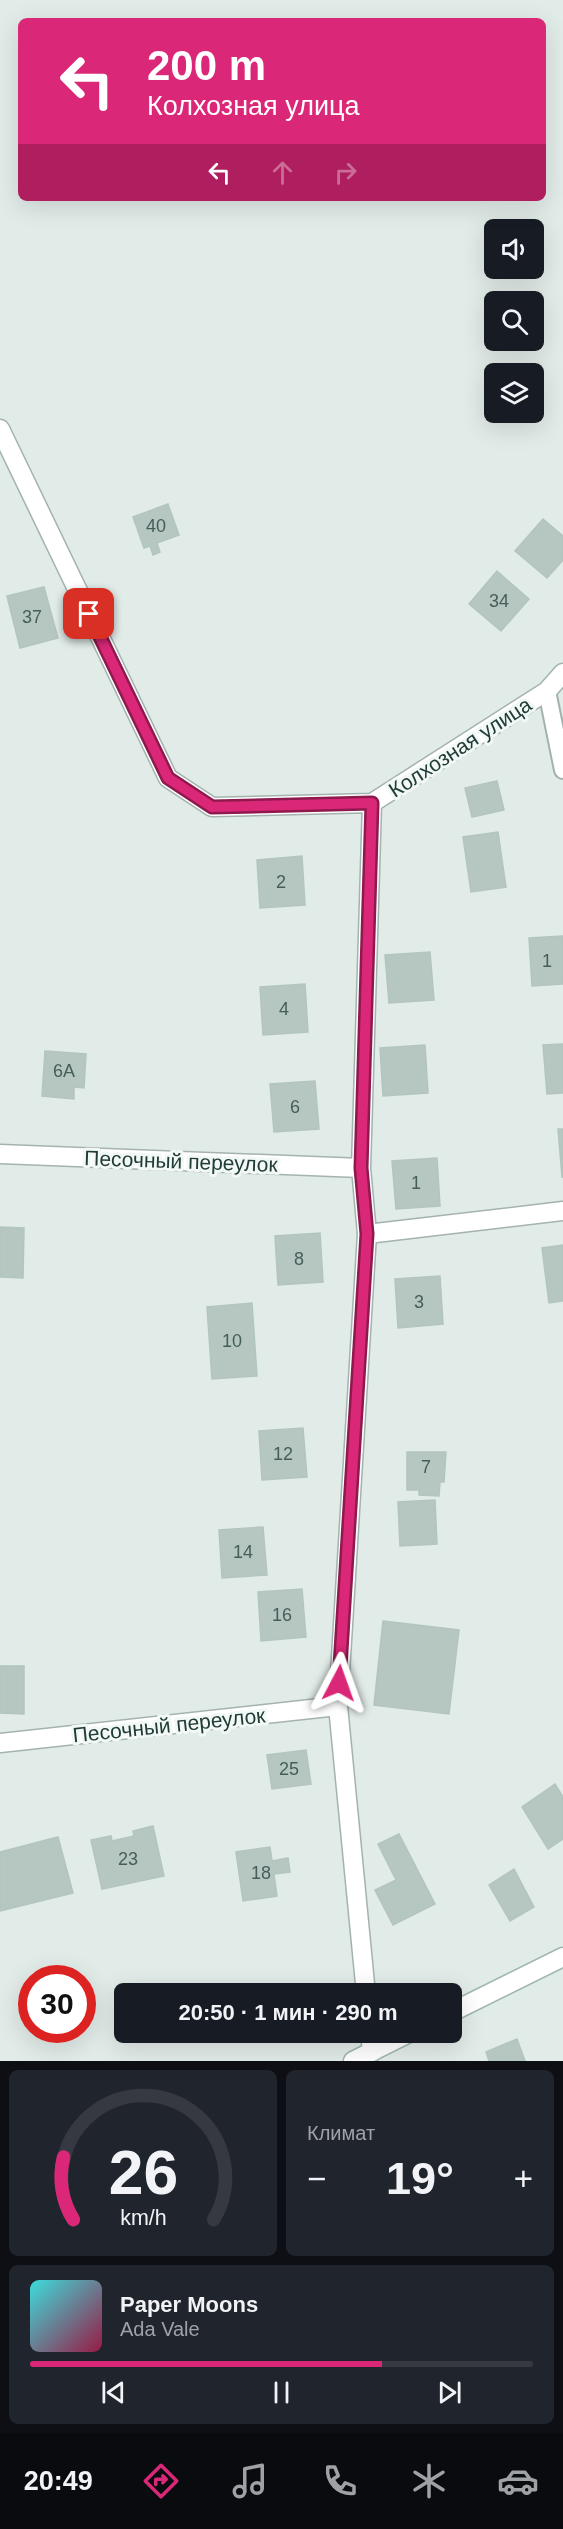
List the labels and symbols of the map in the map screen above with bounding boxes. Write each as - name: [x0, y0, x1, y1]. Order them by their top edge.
- house number: 40: [146, 516, 166, 536]
- pin: [63, 588, 114, 639]
- house number: 34: [489, 591, 509, 611]
- house number: 37: [22, 607, 42, 627]
- street label: Колхозная улица: [384, 692, 536, 802]
- house number: 2: [276, 872, 286, 892]
- house number: 1: [542, 951, 552, 971]
- house number: 4: [279, 999, 289, 1019]
- house number: 6А: [53, 1061, 75, 1081]
- house number: 6: [290, 1097, 300, 1117]
- street label: Песочный переулок: [84, 1146, 279, 1176]
- house number: 1: [411, 1173, 421, 1193]
- house number: 8: [294, 1249, 304, 1269]
- house number: 3: [414, 1292, 424, 1312]
- house number: 10: [222, 1331, 242, 1351]
- house number: 12: [273, 1444, 293, 1464]
- house number: 7: [421, 1457, 431, 1477]
- house number: 14: [233, 1542, 253, 1562]
- house number: 16: [272, 1605, 292, 1625]
- position arrow: [307, 1651, 371, 1715]
- street label: Песочный переулок: [72, 1703, 267, 1747]
- house number: 25: [279, 1759, 299, 1779]
- house number: 23: [118, 1849, 138, 1869]
- house number: 18: [251, 1863, 271, 1883]
- speed limit sign: 30: [18, 1965, 96, 2043]

